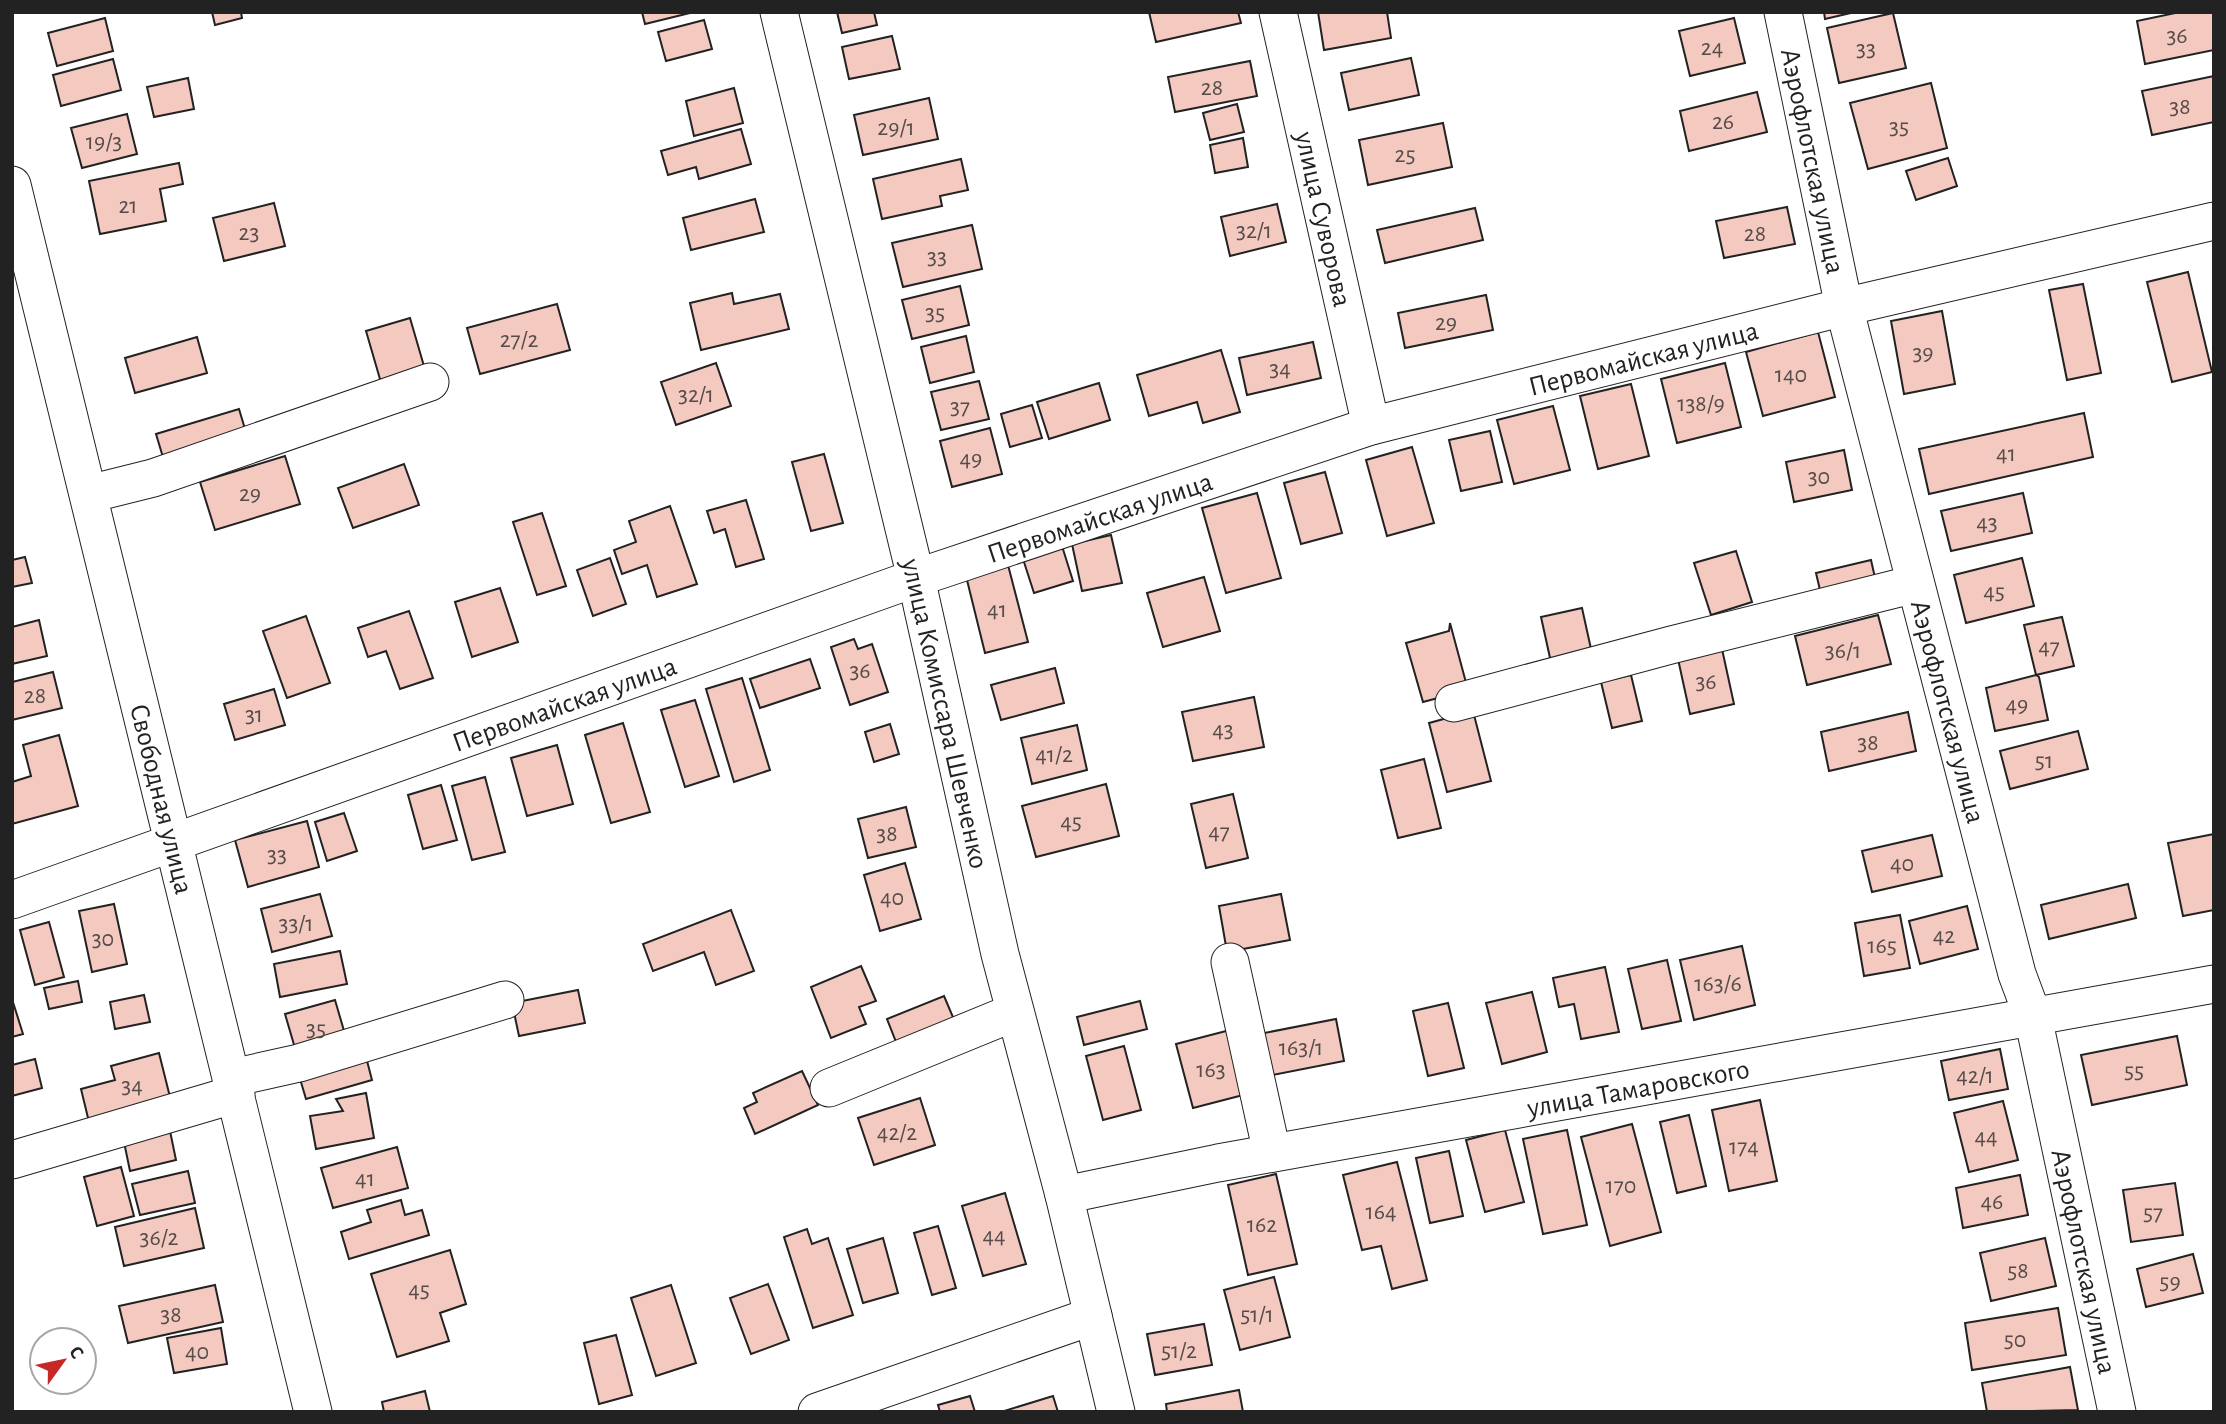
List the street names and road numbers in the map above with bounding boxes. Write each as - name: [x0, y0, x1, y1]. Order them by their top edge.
- street label: Аэрофлотская улица: [1775, 46, 1849, 277]
- street label: улица Суворова: [1289, 128, 1356, 310]
- street label: Первомайская улица: [1526, 317, 1762, 402]
- street label: Первомайская улица: [984, 468, 1217, 569]
- street label: улица Комиссара Шевченко: [896, 555, 992, 871]
- street label: Аэрофлотская улица: [1905, 597, 1989, 827]
- street label: Первомайская улица: [449, 652, 681, 758]
- street label: Свободная улица: [124, 701, 197, 897]
- street label: улица Тамаровского: [1524, 1056, 1752, 1123]
- street label: Аэрофлотская улица: [2045, 1147, 2121, 1377]

